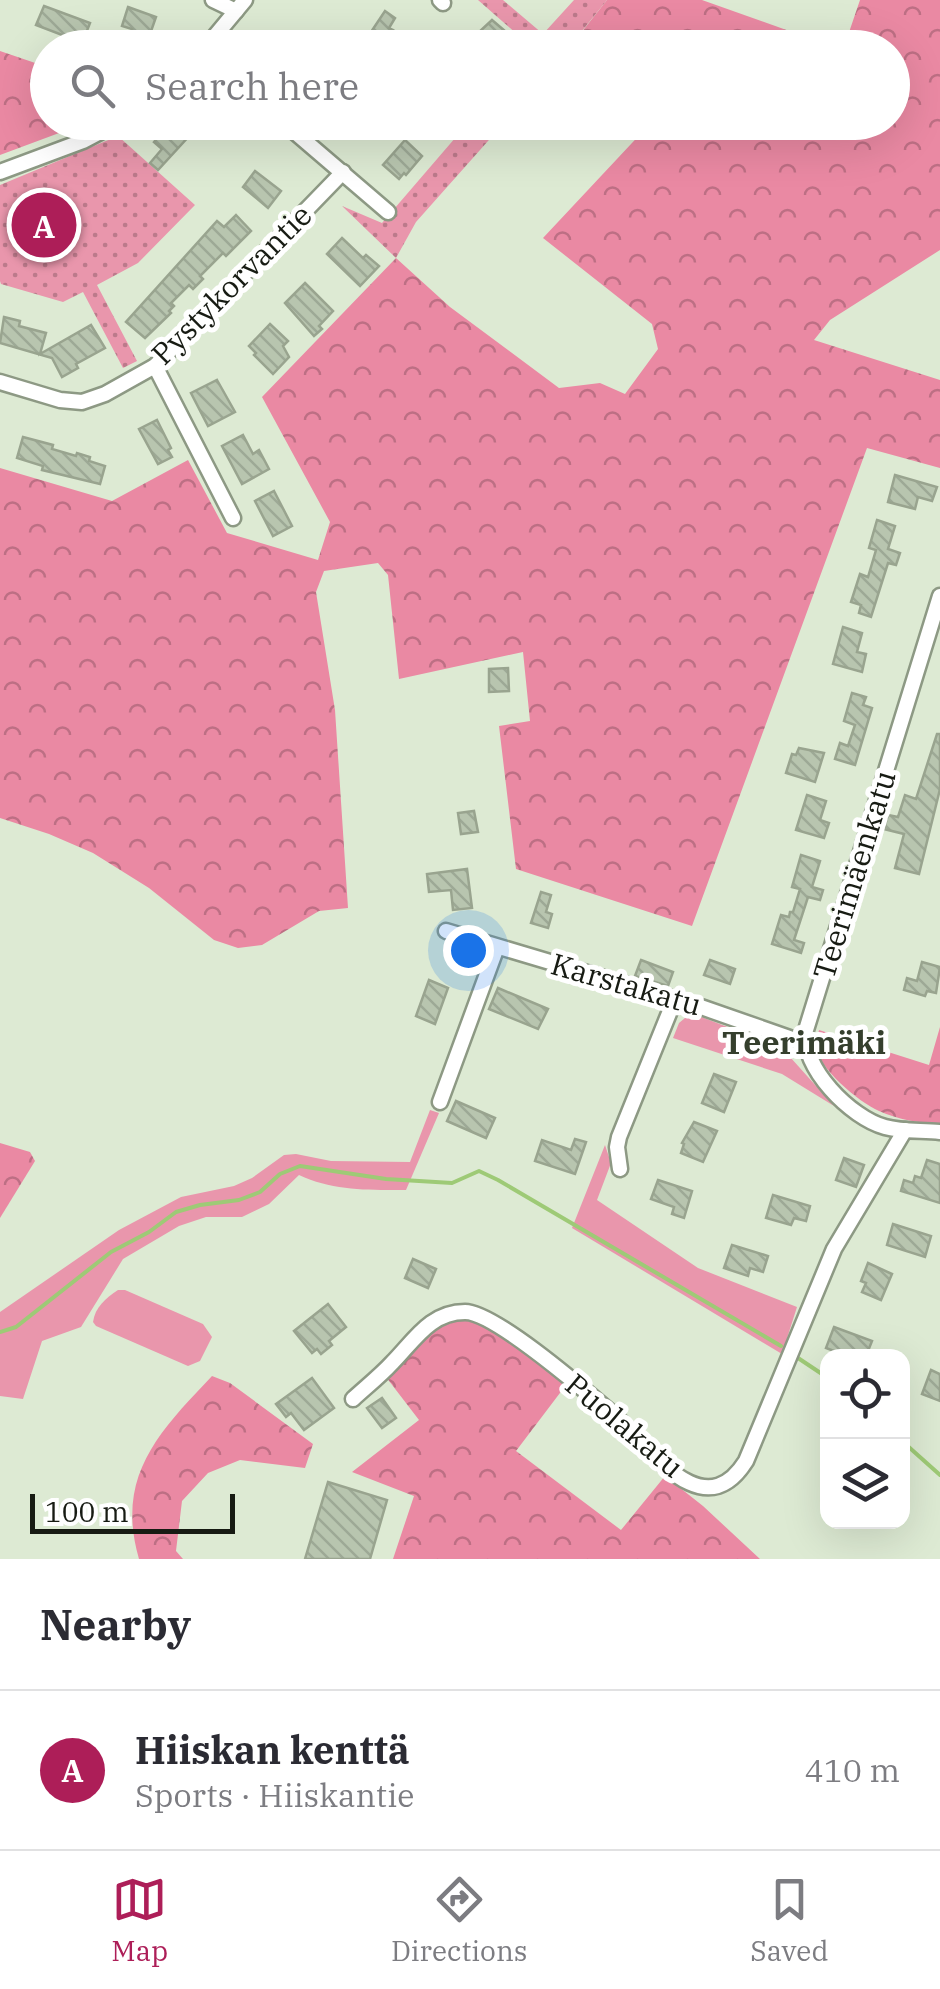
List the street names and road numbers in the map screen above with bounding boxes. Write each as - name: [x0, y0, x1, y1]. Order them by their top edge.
- street label: Pystykorvantie: [142, 195, 320, 373]
- street label: Teerimäenkatu: [803, 766, 904, 984]
- street label: Karstakatu: [547, 944, 706, 1024]
- street label: Puolakatu: [558, 1364, 692, 1486]

